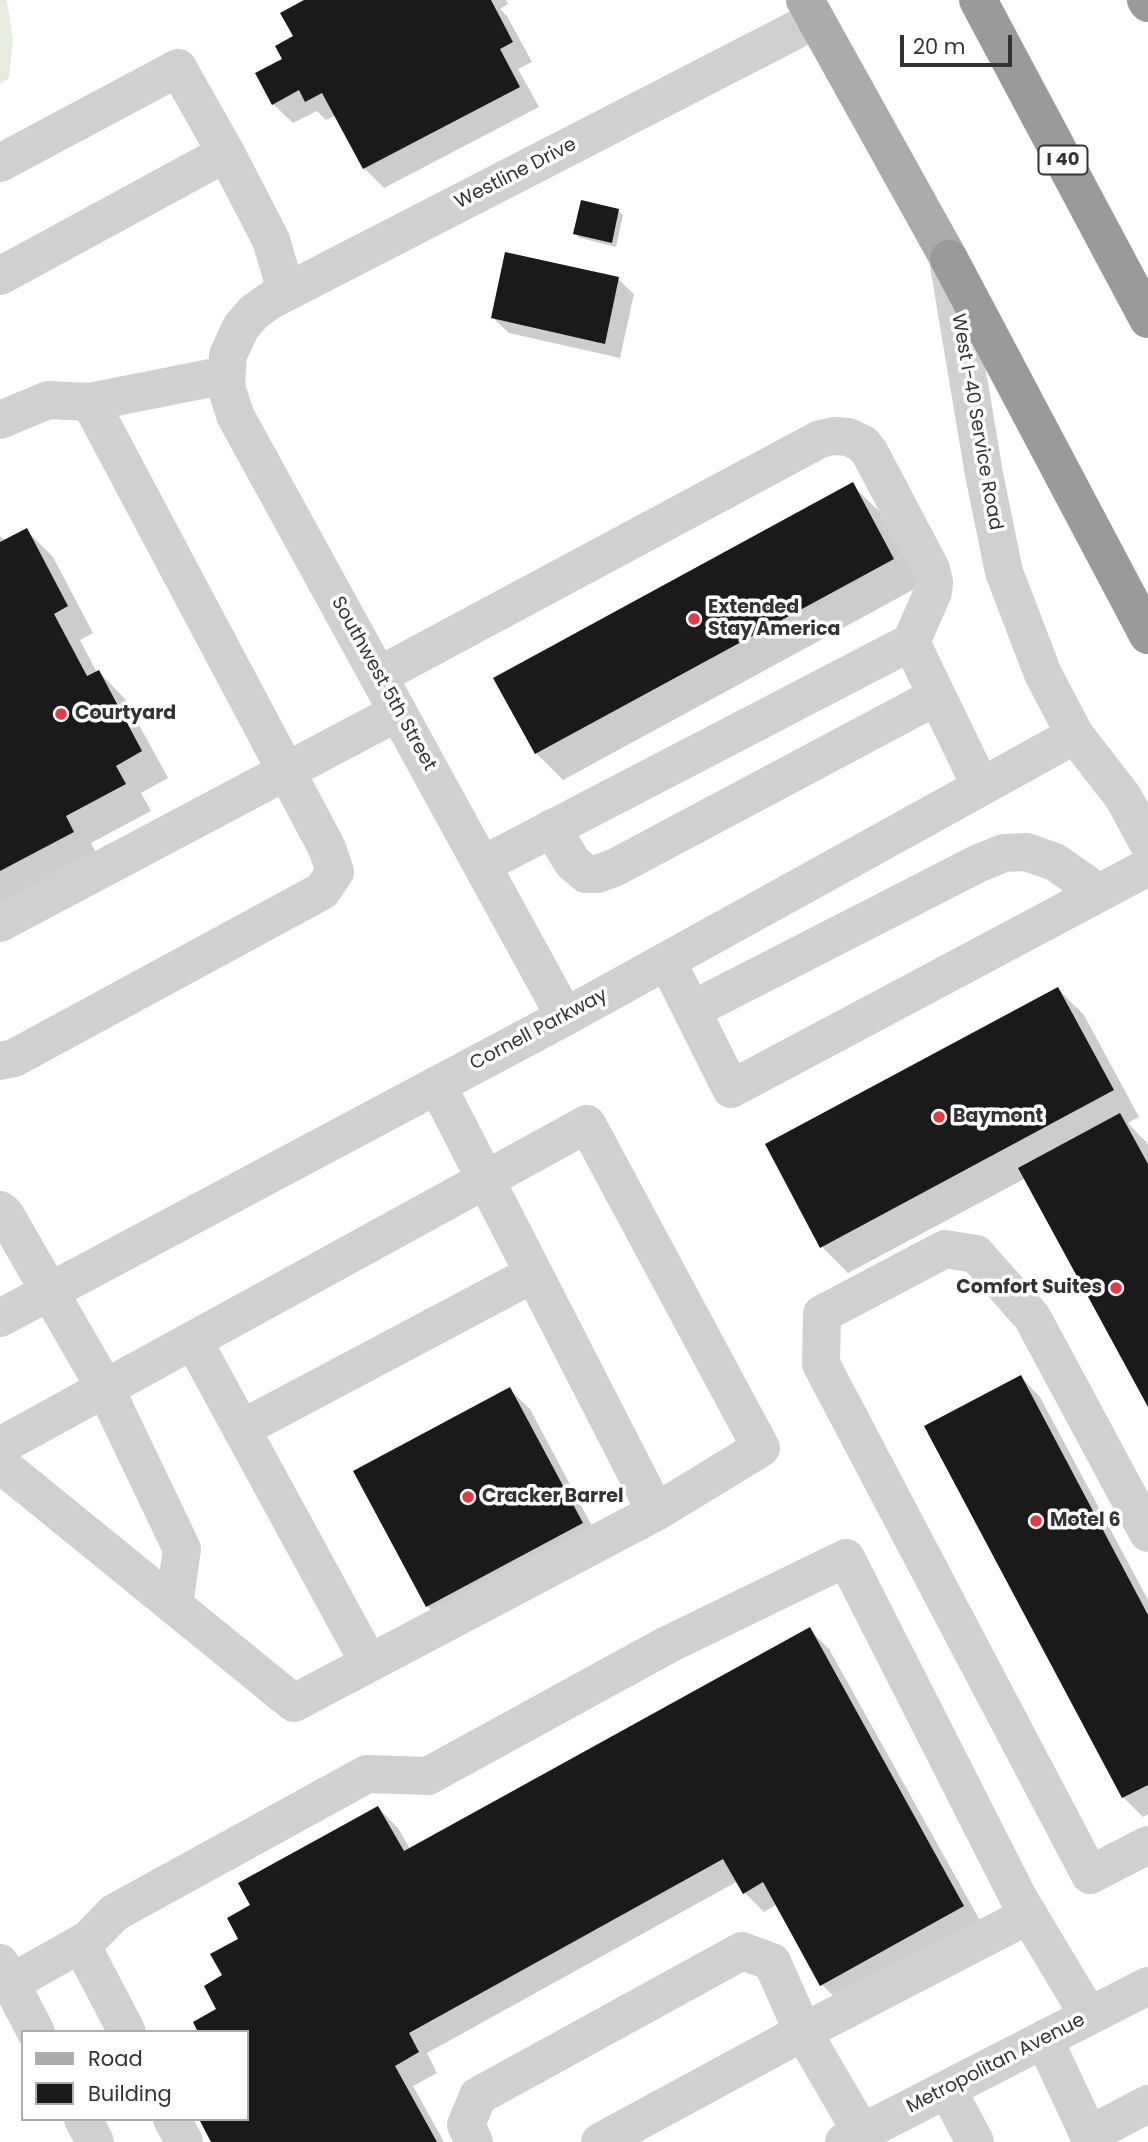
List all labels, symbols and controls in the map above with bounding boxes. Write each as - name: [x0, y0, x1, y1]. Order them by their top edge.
- scale bar: [903, 21, 1015, 65]
- text: 20 m: [913, 32, 966, 61]
- street label: Westline Drive: [452, 134, 580, 214]
- road number: I 40: [1038, 146, 1088, 174]
- street label: West I-40 Service Road: [946, 312, 1006, 532]
- street label: Southwest 5th Street: [326, 593, 440, 775]
- place label: Extended Stay America: [708, 597, 840, 641]
- marker: Extended Stay America: [686, 611, 702, 627]
- place label: Courtyard: [75, 703, 176, 725]
- marker: Courtyard: [53, 706, 69, 722]
- street label: Cornell Parkway: [466, 984, 612, 1076]
- place label: Baymont: [953, 1106, 1043, 1128]
- marker: Baymont: [931, 1109, 947, 1125]
- place label: Comfort Suites: [956, 1277, 1102, 1299]
- marker: Comfort Suites: [1108, 1280, 1124, 1296]
- place label: Cracker Barrel: [482, 1486, 624, 1508]
- marker: Cracker Barrel: [460, 1489, 476, 1505]
- place label: Motel 6: [1050, 1510, 1121, 1532]
- marker: Motel 6: [1028, 1513, 1044, 1529]
- street label: Metropolitan Avenue: [903, 2009, 1089, 2119]
- legend: [21, 2030, 248, 2121]
- text: Road: [88, 2044, 143, 2073]
- text: Building: [88, 2079, 172, 2108]

